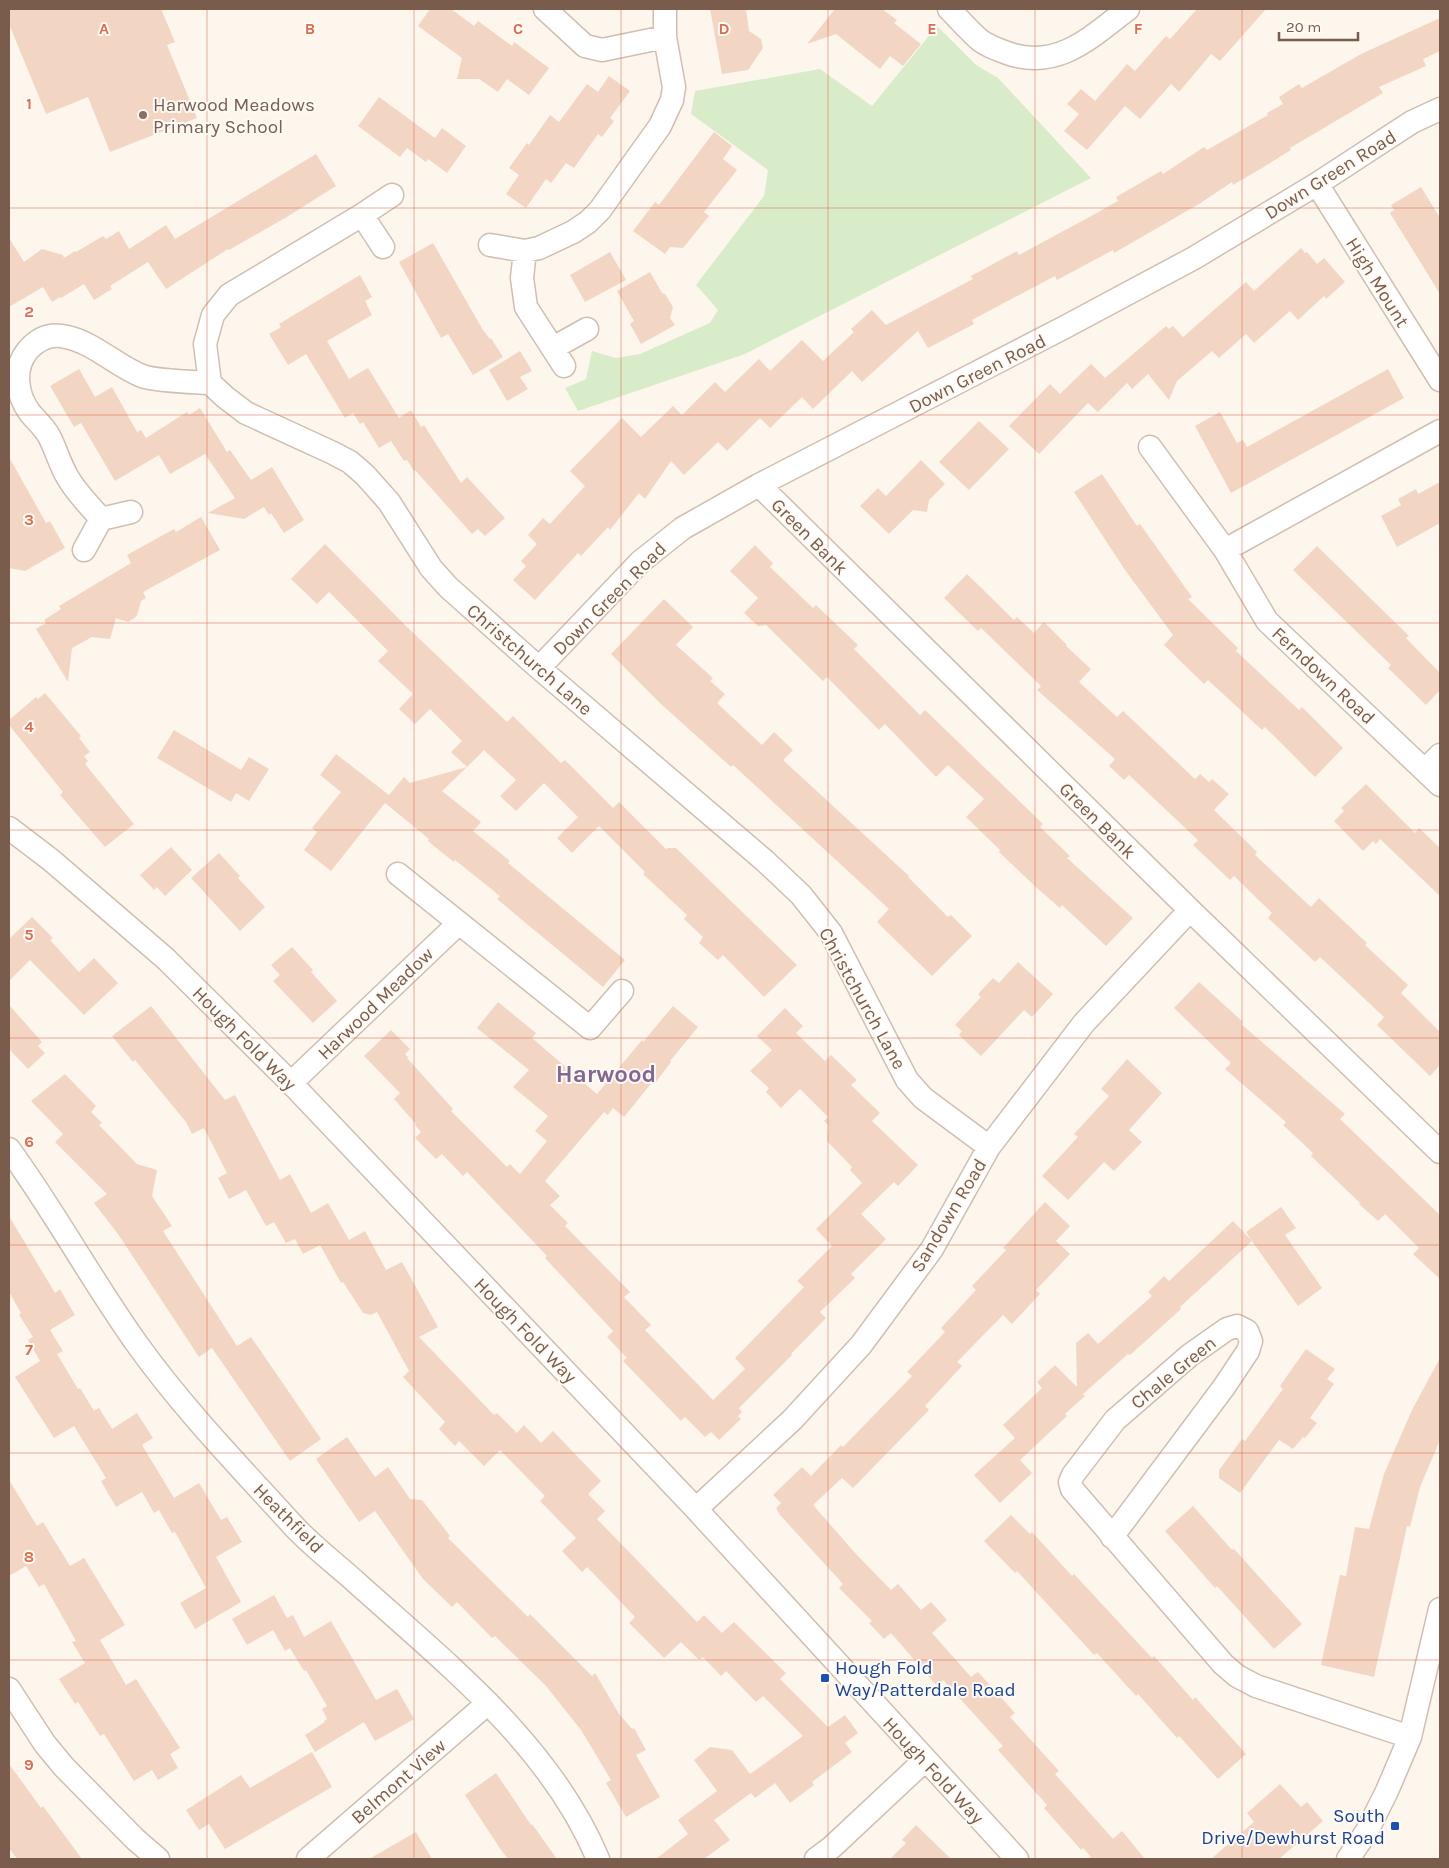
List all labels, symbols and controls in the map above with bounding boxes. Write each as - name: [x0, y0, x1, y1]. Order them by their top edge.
- scale bar: [1279, 10, 1358, 42]
- text: 20 m: [1286, 18, 1321, 36]
- text: A: [99, 19, 109, 38]
- text: B: [305, 19, 315, 38]
- text: C: [513, 19, 523, 38]
- text: D: [719, 19, 730, 38]
- text: E: [927, 19, 937, 38]
- text: F: [1134, 19, 1143, 38]
- text: 1: [26, 94, 32, 113]
- place label: Harwood Meadows Primary School: [153, 94, 315, 138]
- marker: Harwood Meadows Primary School: [137, 109, 149, 121]
- street label: Down Green Road: [1261, 126, 1400, 224]
- street label: High Mount: [1341, 234, 1413, 331]
- text: 2: [24, 302, 34, 321]
- street label: Down Green Road: [905, 330, 1050, 418]
- street label: Green Bank: [766, 494, 852, 580]
- text: 3: [24, 510, 34, 529]
- street label: Down Green Road: [549, 538, 671, 660]
- street label: Christchurch Lane: [462, 599, 596, 720]
- street label: Ferndown Road: [1267, 622, 1379, 729]
- text: 4: [24, 717, 34, 736]
- street label: Green Bank: [1054, 778, 1140, 864]
- street label: Christchurch Lane: [814, 924, 910, 1073]
- text: 5: [24, 925, 34, 944]
- street label: Harwood Meadow: [313, 943, 438, 1064]
- street label: Hough Fold Way: [188, 982, 301, 1095]
- district label: Harwood: [556, 1060, 656, 1088]
- text: 6: [24, 1132, 34, 1151]
- street label: Sandown Road: [906, 1155, 991, 1276]
- street label: Hough Fold Way: [469, 1273, 581, 1388]
- street label: Chale Green: [1127, 1332, 1221, 1414]
- text: 7: [25, 1340, 33, 1359]
- street label: Heathfield: [249, 1479, 328, 1558]
- text: 8: [24, 1547, 34, 1566]
- place label: Hough Fold Way/Patterdale Road: [835, 1657, 1016, 1701]
- marker: Hough Fold Way/Patterdale Road: [819, 1672, 831, 1684]
- street label: Hough Fold Way: [878, 1713, 988, 1829]
- street label: Belmont View: [347, 1735, 451, 1829]
- text: 9: [24, 1755, 34, 1774]
- place label: South Drive/Dewhurst Road: [1201, 1805, 1385, 1849]
- marker: South Drive/Dewhurst Road: [1389, 1820, 1401, 1832]

